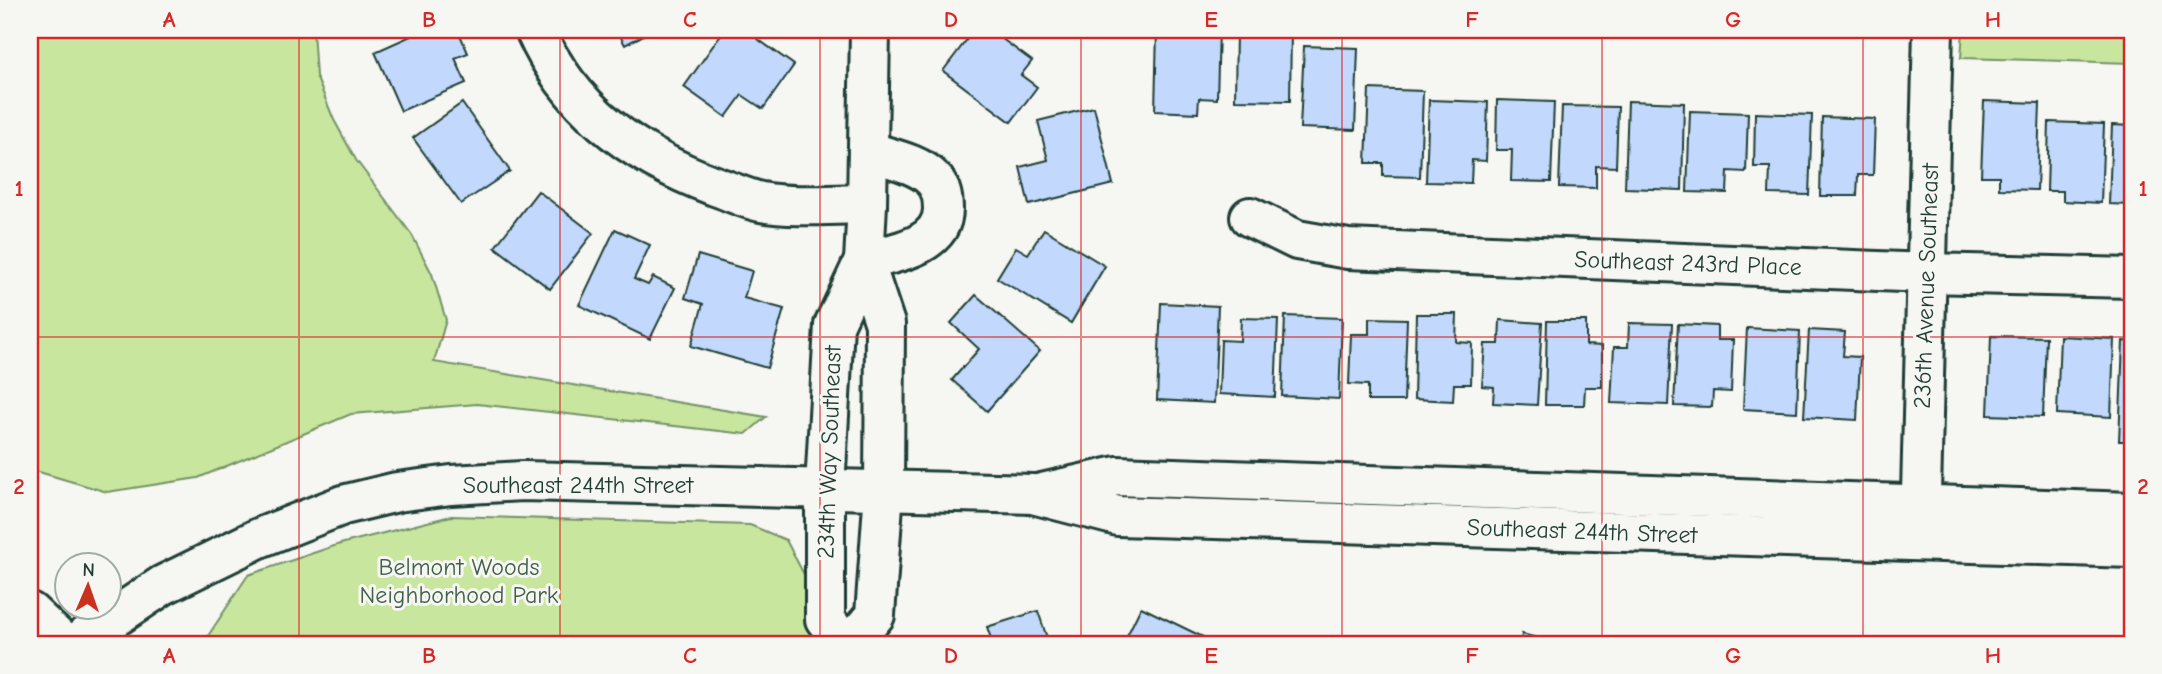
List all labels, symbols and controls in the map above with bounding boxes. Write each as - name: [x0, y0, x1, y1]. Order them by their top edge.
- text: A: [163, 6, 176, 33]
- text: B: [422, 6, 436, 33]
- text: C: [683, 6, 697, 33]
- text: D: [944, 6, 958, 33]
- text: E: [1204, 6, 1218, 33]
- text: F: [1465, 6, 1479, 33]
- text: G: [1725, 6, 1741, 33]
- text: H: [1985, 6, 2001, 33]
- street label: 236th Avenue Southeast: [1908, 162, 1944, 409]
- text: 1: [14, 175, 24, 202]
- text: 1: [2138, 175, 2148, 202]
- street label: Southeast 243rd Place: [1574, 245, 1802, 281]
- street label: 234th Way Southeast: [811, 344, 847, 559]
- street label: Southeast 244th Street: [463, 471, 694, 499]
- text: 2: [13, 473, 25, 500]
- text: 2: [2137, 473, 2149, 500]
- street label: Southeast 244th Street: [1466, 513, 1699, 549]
- north arrow: [52, 552, 122, 622]
- park label: Belmont Woods Neighborhood Park: [360, 553, 559, 609]
- text: N: [82, 559, 95, 581]
- text: A: [163, 642, 176, 669]
- text: B: [422, 642, 436, 669]
- text: C: [683, 642, 697, 669]
- text: D: [944, 642, 958, 669]
- text: E: [1204, 642, 1218, 669]
- text: F: [1465, 642, 1479, 669]
- text: G: [1725, 642, 1741, 669]
- text: H: [1985, 642, 2001, 669]

